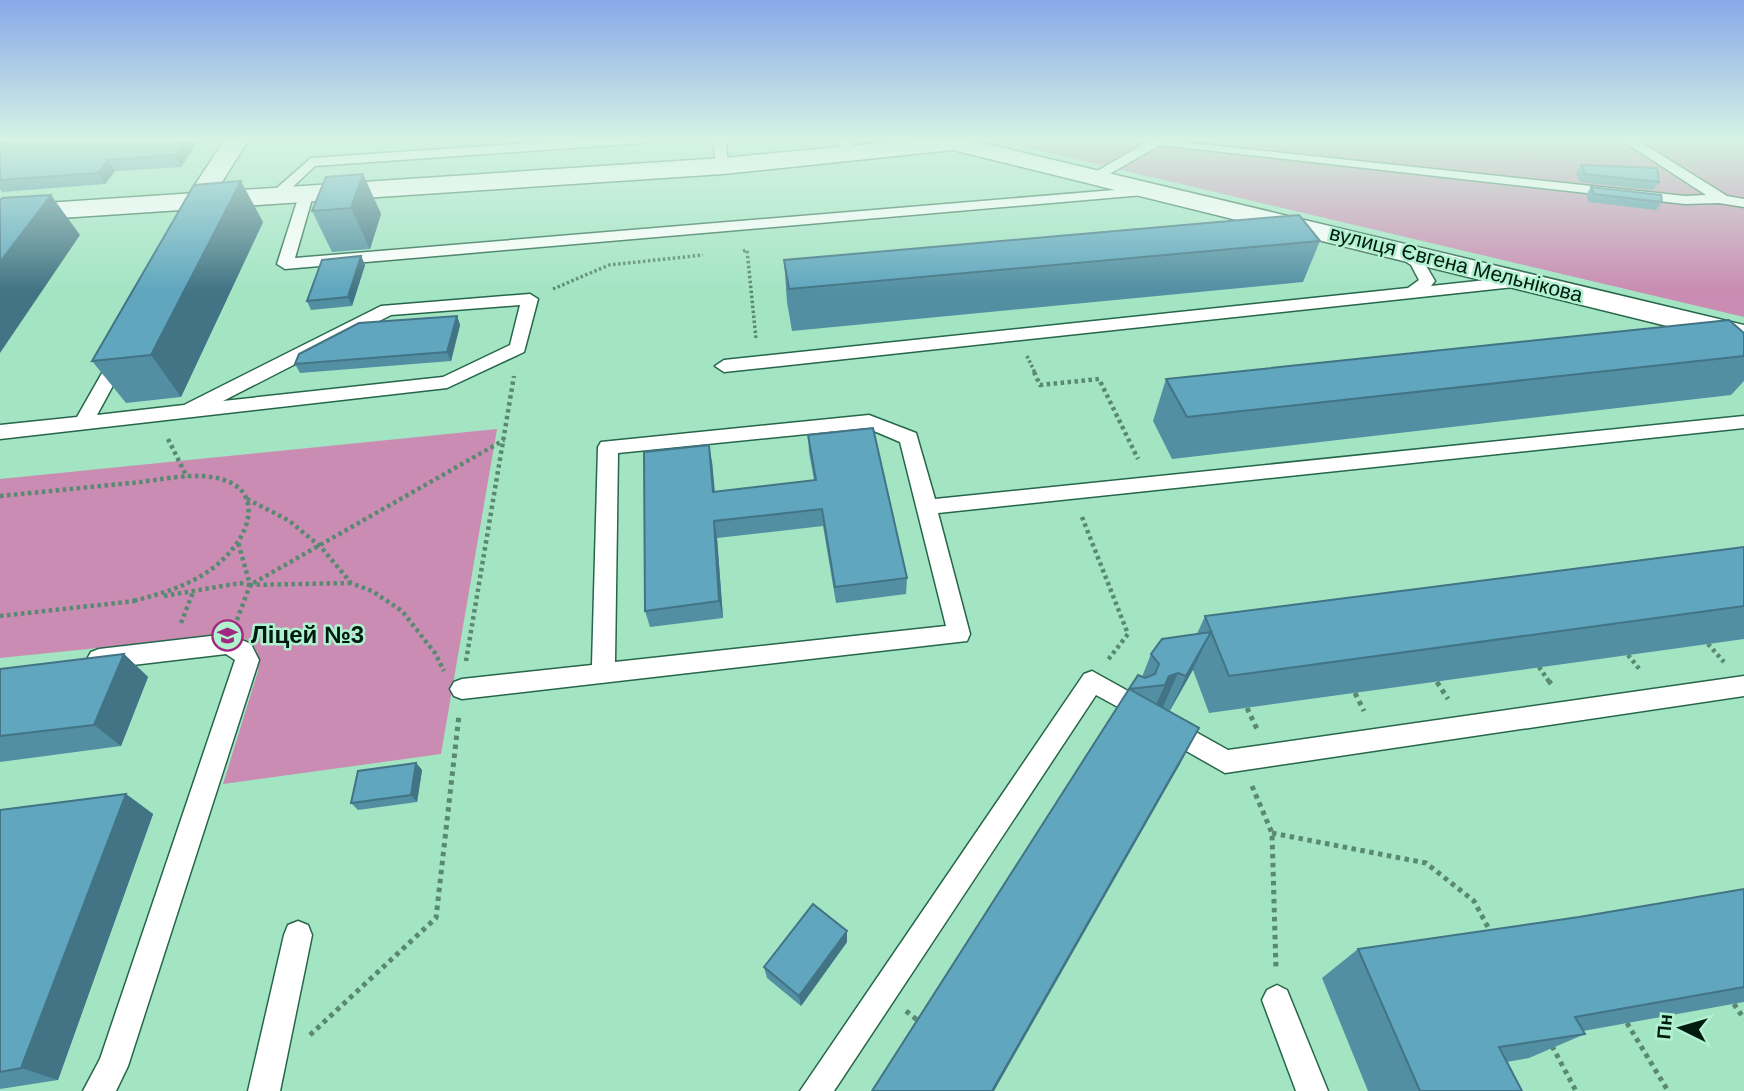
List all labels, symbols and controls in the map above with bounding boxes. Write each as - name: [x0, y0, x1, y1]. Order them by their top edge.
- street label: вулиця Євгена Мельнікова: [1327, 221, 1585, 306]
- school or university icon: Ліцей №3: [211, 618, 245, 652]
- place label: Ліцей №3: [251, 621, 364, 648]
- north arrow: [1646, 993, 1716, 1063]
- text: Пн: [1653, 1013, 1676, 1040]

